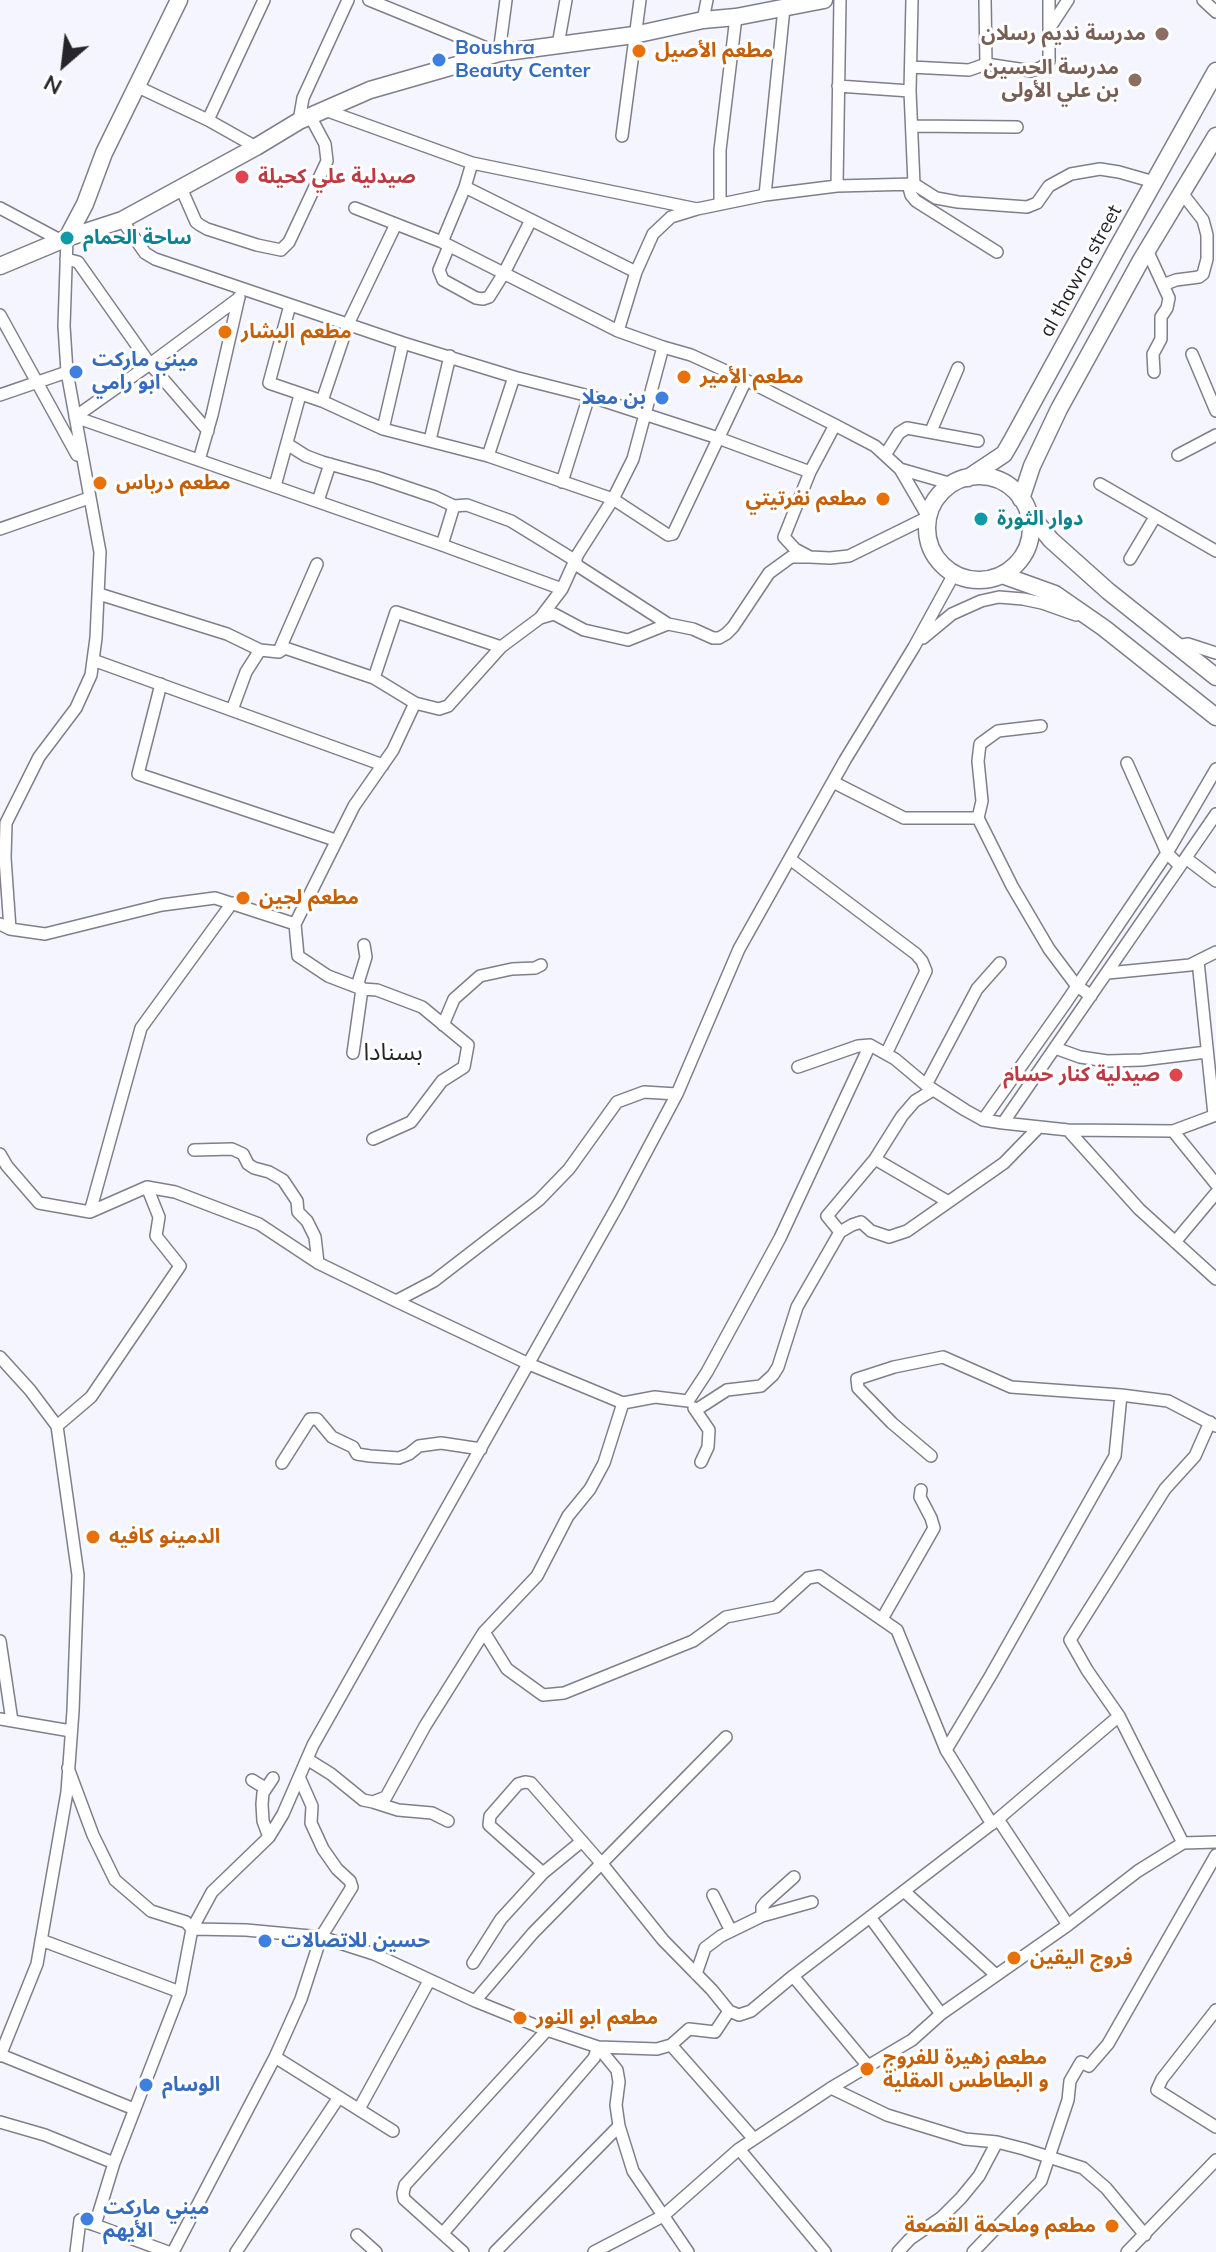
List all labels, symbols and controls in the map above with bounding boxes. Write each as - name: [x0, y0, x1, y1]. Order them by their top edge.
- place label: مدرسة نديم رسلان: [981, 22, 1146, 46]
- north arrow: [24, 24, 104, 104]
- marker: مدرسة نديم رسلان: [1153, 25, 1171, 43]
- place label: Boushra Beauty Center: [455, 36, 590, 83]
- place label: مطعم الأصيل: [655, 39, 773, 63]
- marker: مطعم الأصيل: [630, 42, 648, 60]
- marker: Boushra Beauty Center: [430, 51, 448, 69]
- place label: مدرسة الحسين بن علي الأولى: [984, 56, 1119, 103]
- text: N: [39, 69, 67, 101]
- marker: مدرسة الحسين بن علي الأولى: [1126, 71, 1144, 89]
- place label: صيدلية علي كحيلة: [258, 165, 416, 189]
- marker: صيدلية علي كحيلة: [233, 168, 251, 186]
- street label: al thawra street: [1035, 201, 1127, 341]
- place label: ساحة الحمام: [83, 226, 192, 250]
- marker: ساحة الحمام: [58, 229, 76, 247]
- place label: مطعم البشار: [241, 320, 352, 344]
- marker: مطعم البشار: [216, 323, 234, 341]
- place label: ميني ماركت ابو رامي: [92, 348, 198, 395]
- marker: ميني ماركت ابو رامي: [67, 363, 85, 381]
- place label: مطعم الأمير: [700, 365, 804, 389]
- marker: مطعم الأمير: [675, 368, 693, 386]
- place label: بن معلا: [582, 386, 646, 410]
- marker: بن معلا: [653, 389, 671, 407]
- place label: مطعم درباس: [116, 471, 231, 495]
- marker: مطعم درباس: [91, 474, 109, 492]
- place label: مطعم نفرتيتي: [746, 487, 867, 511]
- marker: مطعم نفرتيتي: [874, 490, 892, 508]
- place label: دوار الثورة: [997, 507, 1083, 531]
- marker: دوار الثورة: [972, 510, 990, 528]
- place label: مطعم لجين: [259, 886, 359, 910]
- marker: مطعم لجين: [234, 889, 252, 907]
- district label: بسنادا: [363, 1039, 423, 1067]
- place label: صيدلية كنار حسام: [1003, 1063, 1160, 1087]
- marker: صيدلية كنار حسام: [1167, 1066, 1185, 1084]
- place label: الدمينو كافيه: [109, 1525, 220, 1549]
- marker: الدمينو كافيه: [84, 1528, 102, 1546]
- place label: حسين للاتصالات: [281, 1929, 430, 1953]
- marker: حسين للاتصالات: [256, 1932, 274, 1950]
- place label: فروج اليقين: [1030, 1946, 1133, 1970]
- marker: فروج اليقين: [1005, 1949, 1023, 1967]
- place label: مطعم ابو النور: [536, 2006, 658, 2030]
- marker: مطعم ابو النور: [511, 2009, 529, 2027]
- place label: مطعم زهيرة للفروج و البطاطس المقلية: [883, 2046, 1049, 2093]
- marker: مطعم زهيرة للفروج و البطاطس المقلية: [858, 2060, 876, 2078]
- place label: الوسام: [162, 2073, 220, 2097]
- marker: الوسام: [137, 2076, 155, 2094]
- place label: ميني ماركت الأيهم: [103, 2196, 209, 2243]
- marker: ميني ماركت الأيهم: [78, 2210, 96, 2228]
- place label: مطعم وملحمة القصعة: [905, 2214, 1096, 2238]
- marker: مطعم وملحمة القصعة: [1103, 2217, 1121, 2235]

